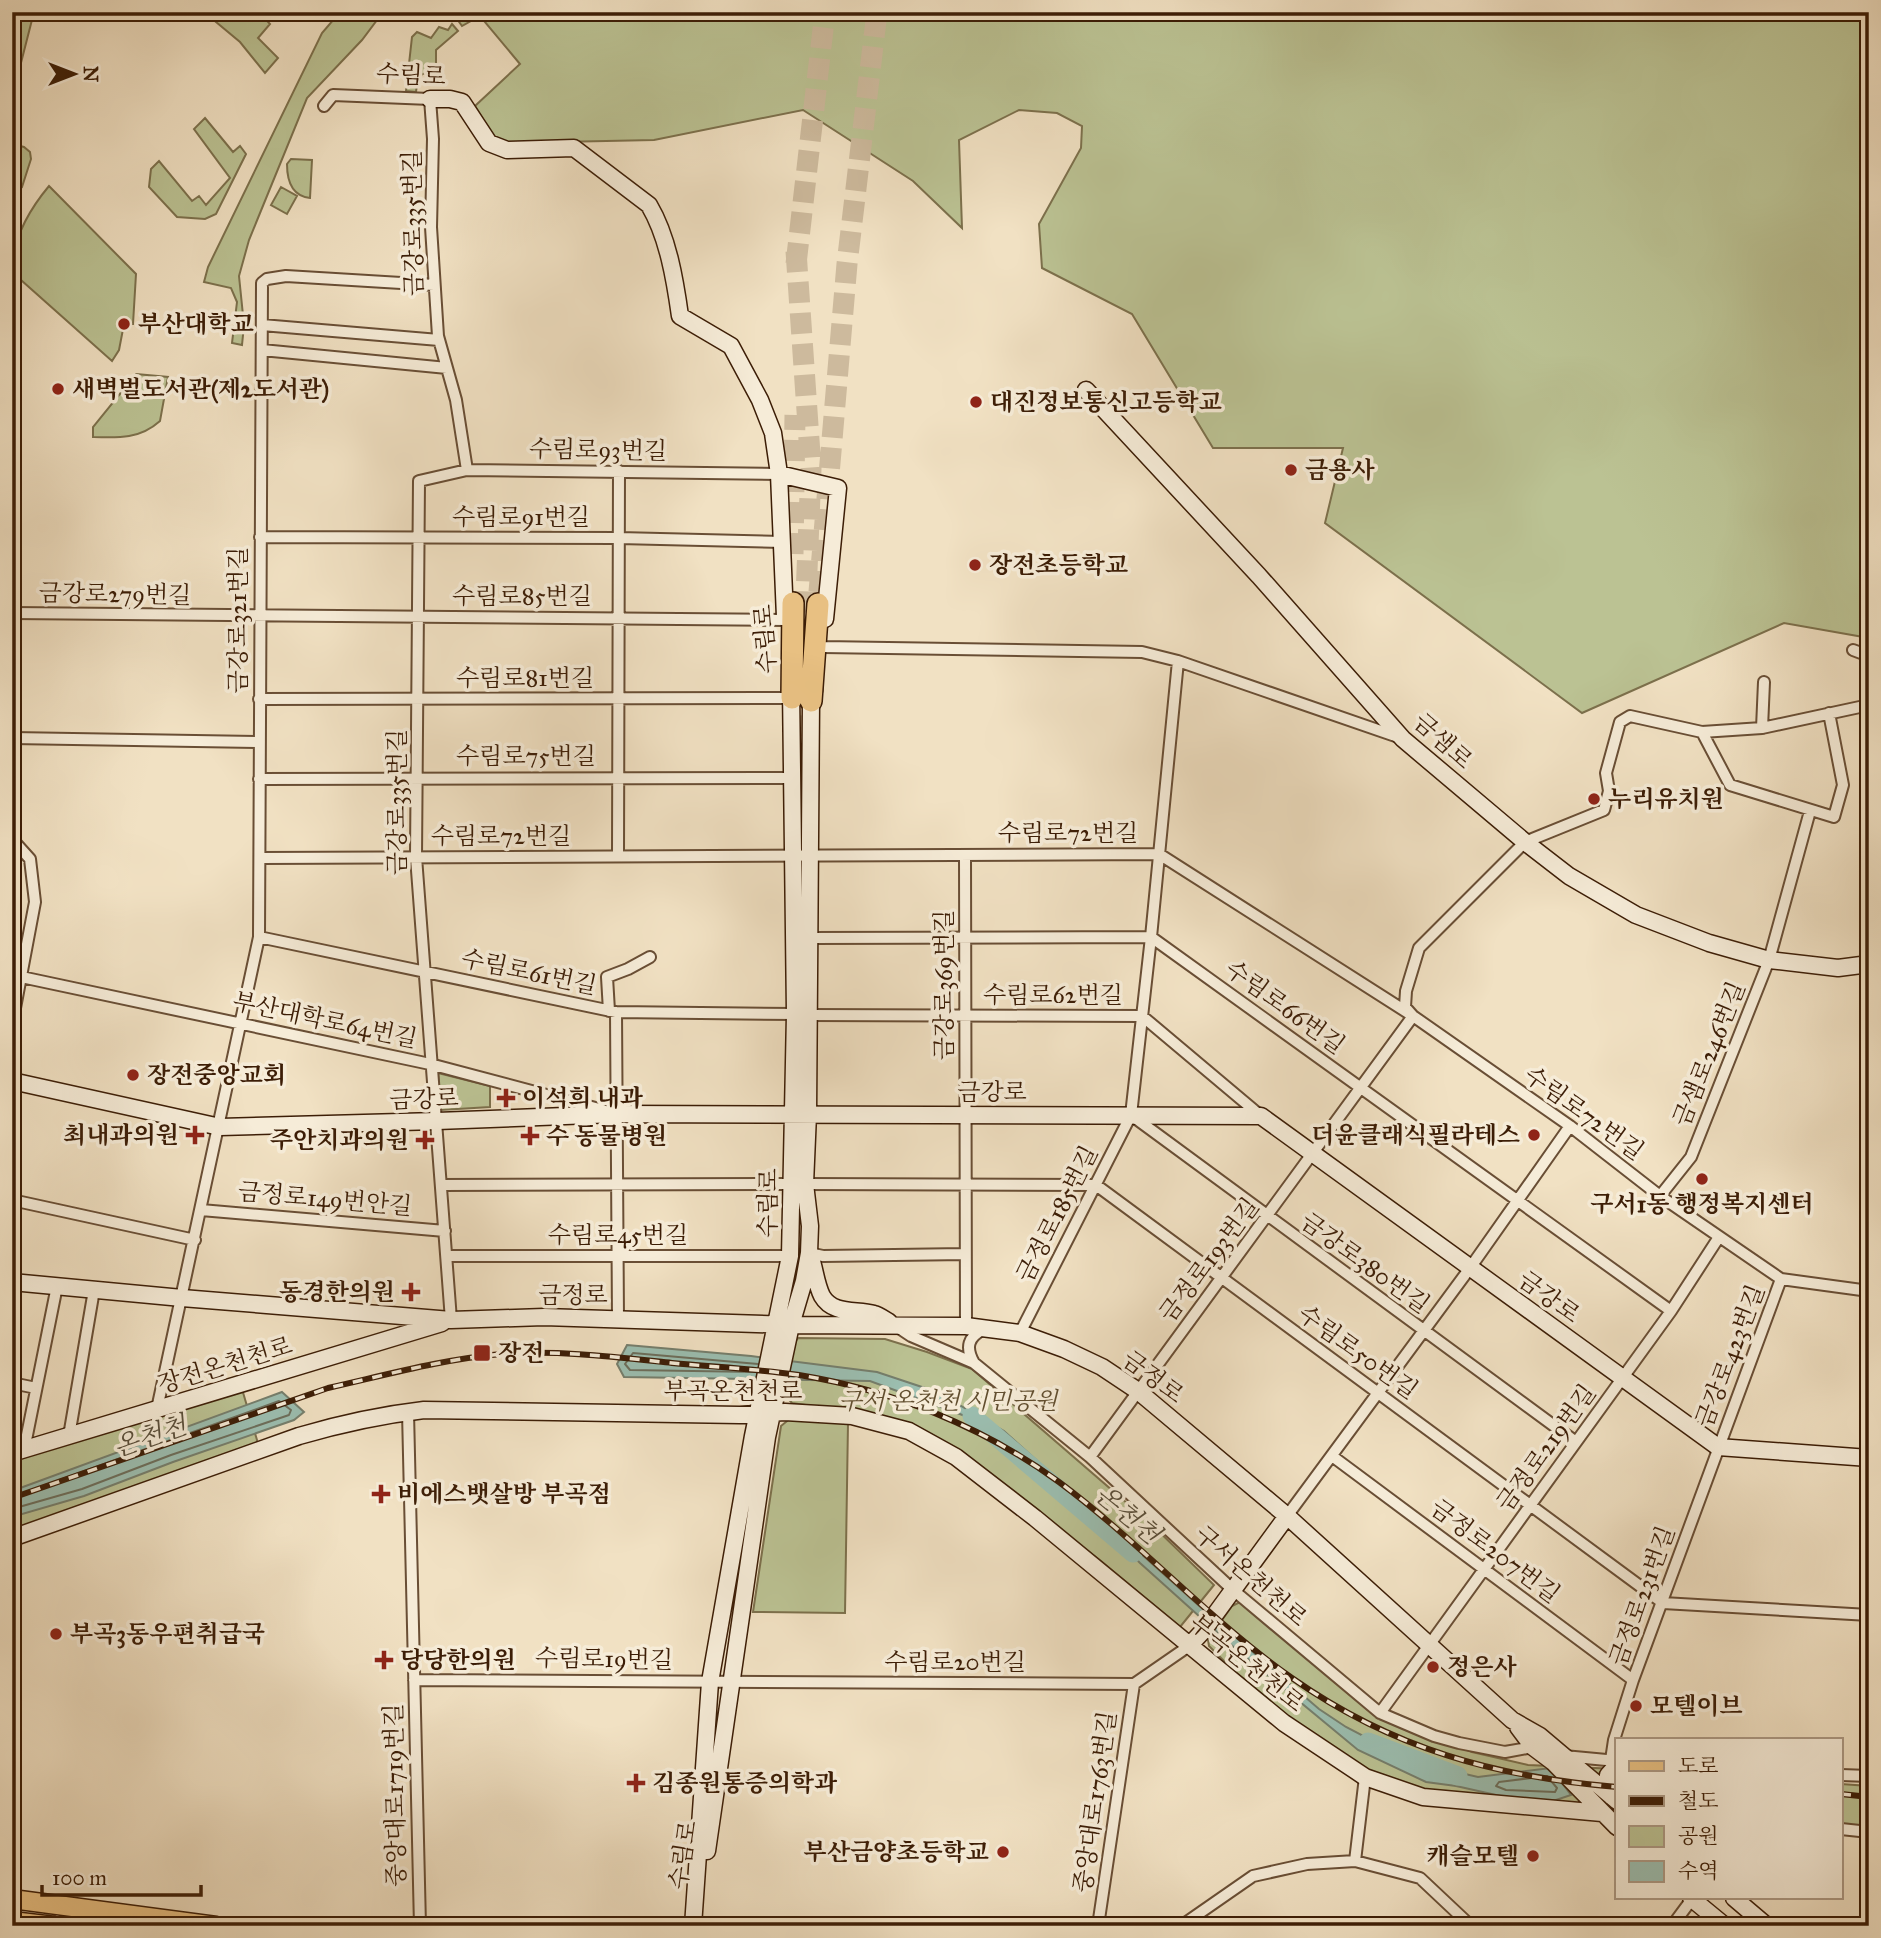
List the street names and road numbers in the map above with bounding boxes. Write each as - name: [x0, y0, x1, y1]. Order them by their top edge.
- street label: 수림로: [375, 58, 447, 92]
- street label: 금강로335번길: [397, 150, 429, 296]
- street label: 수림로93번길: [529, 434, 667, 466]
- street label: 수림로91번길: [452, 502, 590, 532]
- street label: 금강로321번길: [223, 547, 253, 693]
- street label: 금강로279번길: [38, 578, 192, 610]
- street label: 수림로85번길: [452, 581, 592, 611]
- street label: 수림로: [748, 603, 782, 675]
- street label: 수림로81번길: [456, 663, 594, 693]
- street label: 금샘로: [1407, 707, 1479, 775]
- street label: 금강로335번길: [382, 729, 412, 875]
- street label: 수림로75번길: [456, 741, 596, 771]
- street label: 수림로72번길: [998, 818, 1138, 848]
- street label: 수림로72번길: [431, 821, 571, 851]
- street label: 금강로369번길: [929, 910, 959, 1060]
- street label: 수림로61번길: [459, 943, 599, 1001]
- street label: 수림로66번길: [1219, 954, 1351, 1060]
- street label: 금샘로246번길: [1666, 977, 1752, 1131]
- street label: 수림로62번길: [983, 980, 1123, 1010]
- street label: 부산대학로64번길: [230, 986, 420, 1054]
- street label: 수림로72번길: [1518, 1060, 1650, 1166]
- street label: 금강로: [957, 1077, 1027, 1107]
- street label: 금강로: [389, 1083, 459, 1115]
- street label: 금정로185번길: [1010, 1141, 1104, 1287]
- street label: 수림로: [752, 1168, 784, 1238]
- street label: 금정로149번안길: [237, 1176, 413, 1222]
- street label: 금정로193번길: [1153, 1192, 1265, 1328]
- street label: 금강로380번길: [1295, 1206, 1435, 1320]
- street label: 수림로45번길: [548, 1220, 688, 1250]
- street label: 금강로: [1512, 1264, 1586, 1330]
- street label: 금정로: [538, 1280, 608, 1310]
- street label: 금강로423번길: [1689, 1280, 1771, 1432]
- street label: 수림로50번길: [1292, 1298, 1424, 1406]
- street label: 장전온천천로: [154, 1330, 296, 1400]
- street label: 금정로: [1116, 1344, 1190, 1410]
- street label: 부곡온천천로: [663, 1376, 803, 1406]
- street label: 금정로219번길: [1490, 1379, 1602, 1517]
- street label: 금정로207번길: [1424, 1493, 1566, 1609]
- street label: 구서온천천로: [1189, 1519, 1313, 1633]
- street label: 금정로231번길: [1603, 1522, 1681, 1670]
- street label: 부곡온천천로: [1184, 1608, 1310, 1718]
- street label: 수림로19번길: [535, 1643, 673, 1675]
- street label: 수림로20번길: [884, 1647, 1026, 1677]
- street label: 중앙대로1719번길: [378, 1703, 412, 1887]
- street label: 중앙대로1763번길: [1067, 1709, 1123, 1895]
- street label: 수림로: [663, 1818, 703, 1892]

